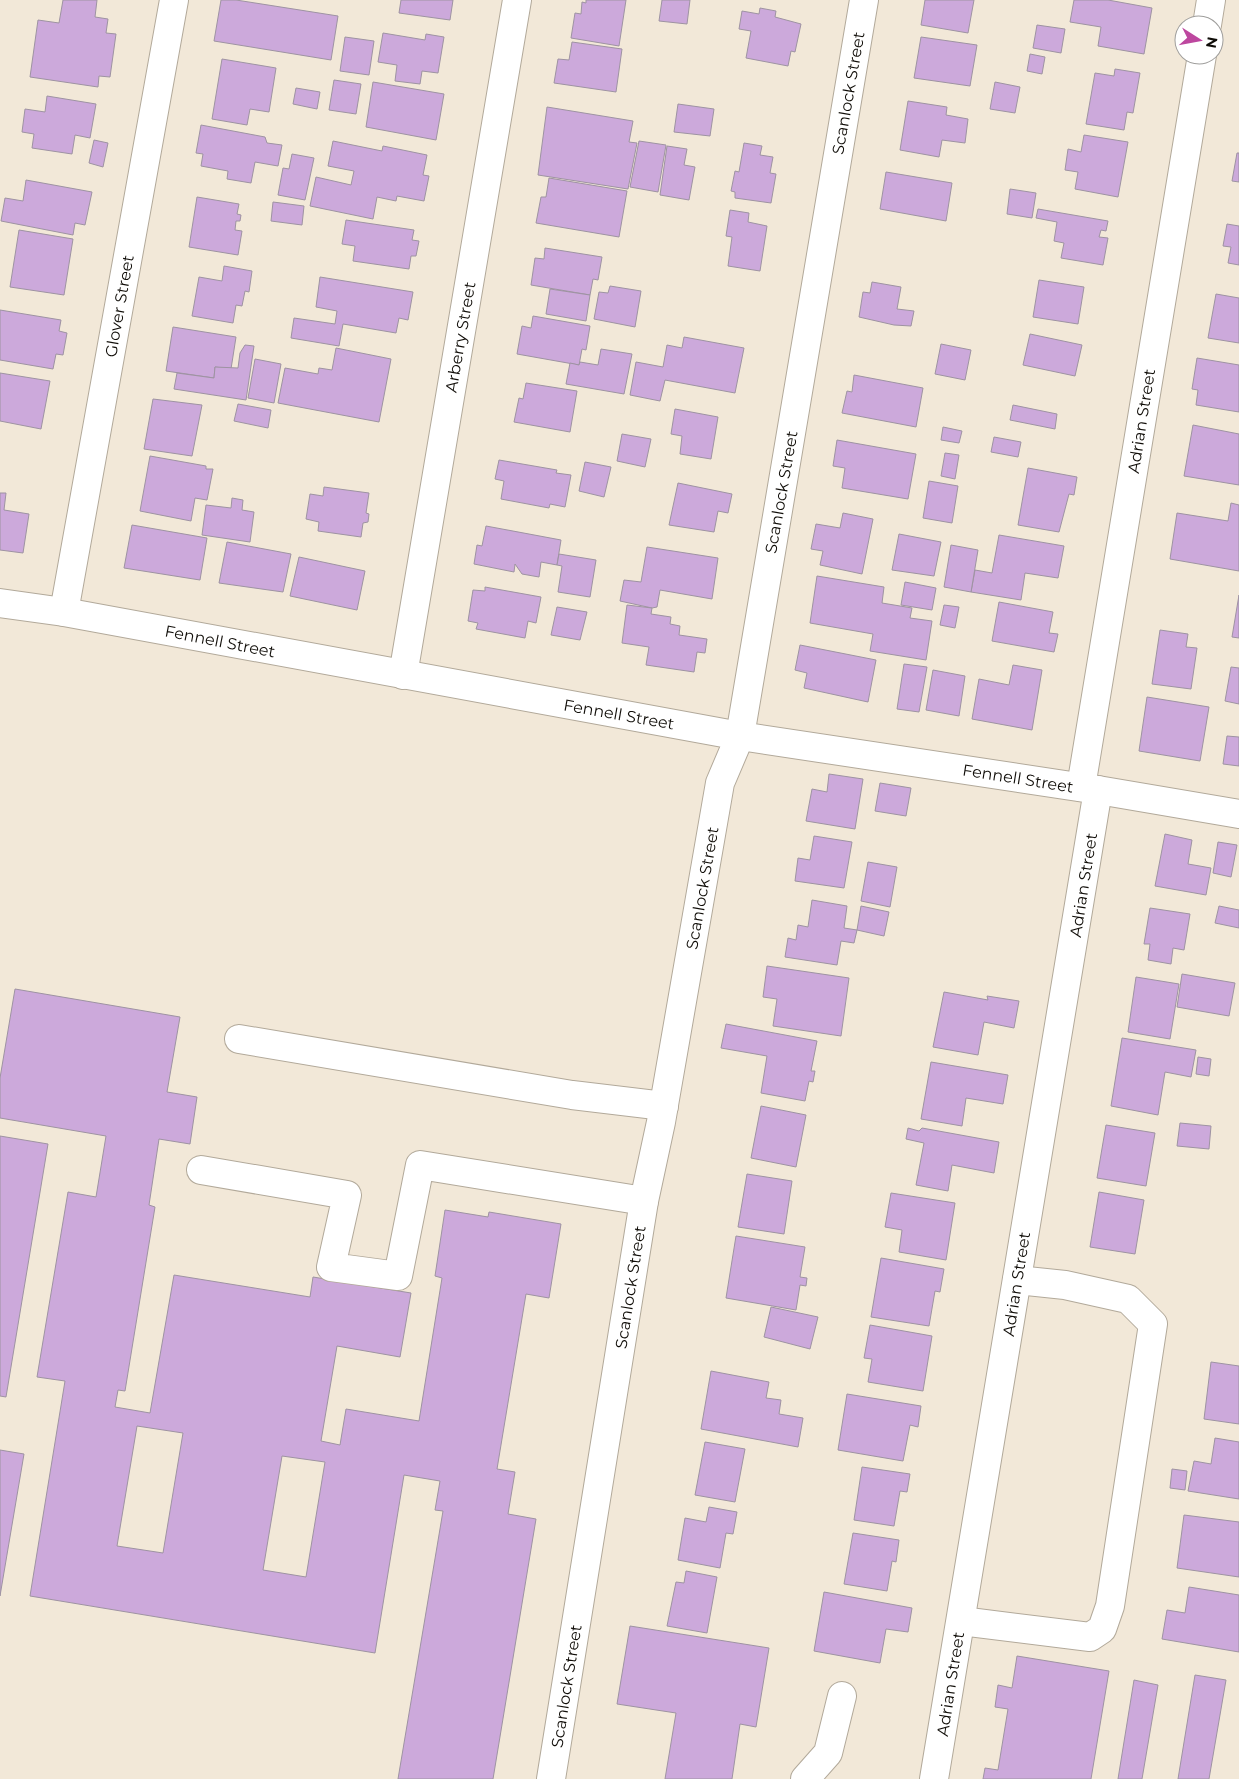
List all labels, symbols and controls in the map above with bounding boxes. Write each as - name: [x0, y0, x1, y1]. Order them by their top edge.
- north arrow: [1174, 15, 1224, 65]
- street label: Scanlock Street: [828, 30, 869, 156]
- text: N: [1202, 35, 1222, 50]
- street label: Glover Street: [101, 253, 138, 359]
- street label: Arberry Street: [441, 280, 480, 394]
- street label: Adrian Street: [1124, 367, 1159, 475]
- street label: Scanlock Street: [761, 429, 802, 555]
- street label: Fennell Street: [163, 621, 277, 662]
- street label: Fennell Street: [562, 695, 676, 734]
- street label: Fennell Street: [961, 760, 1075, 797]
- street label: Scanlock Street: [682, 825, 723, 951]
- street label: Adrian Street: [1066, 831, 1101, 939]
- street label: Scanlock Street: [611, 1224, 650, 1350]
- street label: Adrian Street: [999, 1230, 1034, 1338]
- street label: Scanlock Street: [547, 1623, 586, 1749]
- street label: Adrian Street: [933, 1630, 968, 1738]

